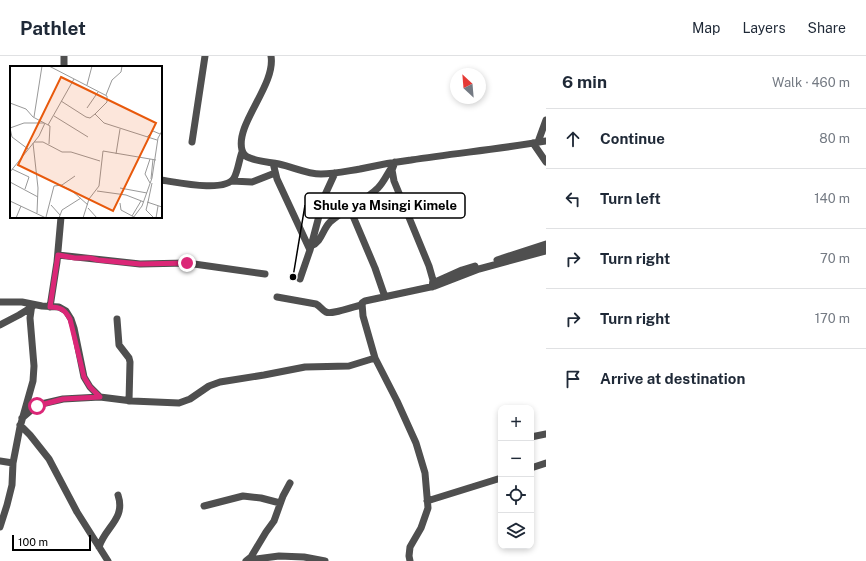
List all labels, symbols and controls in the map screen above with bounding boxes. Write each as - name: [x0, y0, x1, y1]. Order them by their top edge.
- text: Pathlet: [20, 17, 86, 39]
- text: Map: [692, 20, 720, 36]
- text: Layers: [742, 20, 786, 36]
- text: Share: [808, 20, 846, 36]
- inset map: [10, 66, 162, 218]
- north arrow: [450, 68, 486, 104]
- text: 6 min: [562, 72, 607, 92]
- text: Walk · 460 m: [772, 75, 850, 90]
- icon: ahead: [562, 128, 584, 150]
- text: Continue: [600, 130, 665, 147]
- text: 80 m: [819, 131, 850, 146]
- icon: left: [562, 188, 584, 210]
- text: Turn left: [600, 190, 661, 207]
- text: 140 m: [814, 191, 850, 206]
- callout: Shule ya Msingi Kimele: [305, 193, 465, 218]
- text: Shule ya Msingi Kimele: [313, 198, 457, 213]
- icon: right: [562, 248, 584, 270]
- text: Turn right: [600, 250, 670, 267]
- text: 70 m: [820, 251, 850, 266]
- route end: [178, 254, 196, 272]
- icon: right: [562, 308, 584, 330]
- text: Turn right: [600, 310, 670, 327]
- text: 170 m: [815, 311, 850, 326]
- icon: arrive: [562, 368, 584, 390]
- text: Arrive at destination: [600, 370, 745, 387]
- route start: [28, 397, 46, 415]
- map controls: [498, 405, 534, 549]
- button: +: [498, 405, 534, 441]
- button: −: [498, 441, 534, 477]
- button: locate: [498, 477, 534, 513]
- button: layers: [498, 513, 534, 549]
- scale bar: [12, 533, 91, 552]
- text: 100 m: [18, 536, 48, 548]

